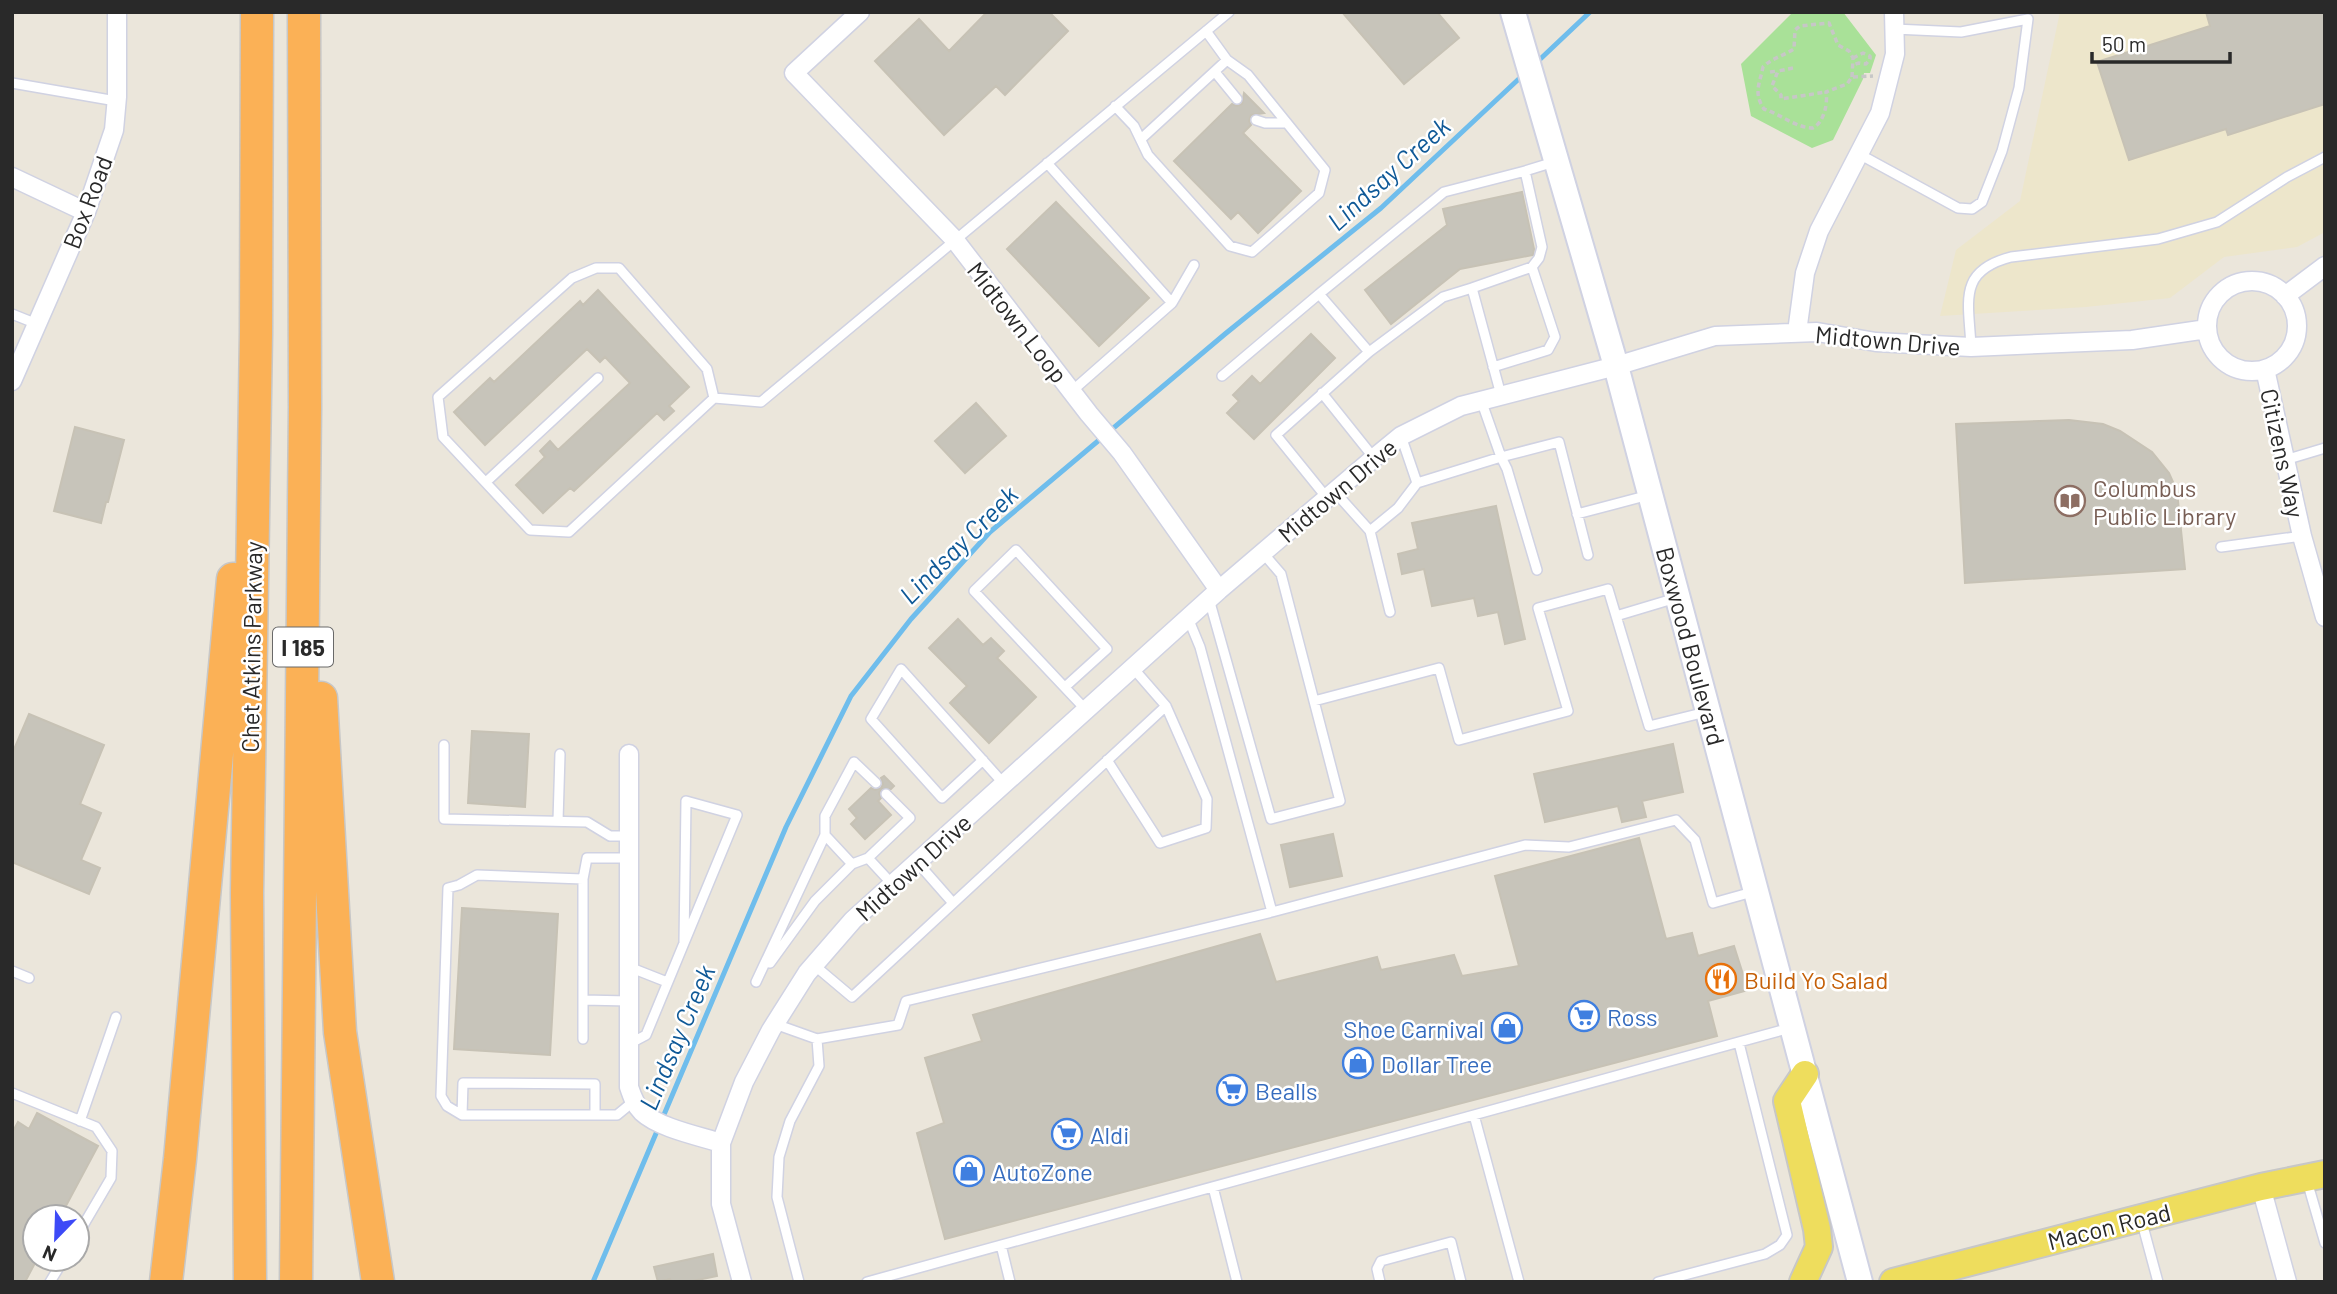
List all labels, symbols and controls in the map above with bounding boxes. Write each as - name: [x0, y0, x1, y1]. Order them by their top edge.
- scale bar: [2092, 21, 2230, 65]
- text: 50 m: [2102, 31, 2146, 56]
- water label: Lindsay Creek: [1320, 110, 1456, 236]
- street label: Box Road: [56, 151, 118, 253]
- street label: Midtown Loop: [962, 256, 1074, 388]
- street label: Midtown Drive: [1814, 319, 1962, 361]
- street label: Citizens Way: [2255, 386, 2311, 520]
- street label: Midtown Drive: [1272, 432, 1402, 548]
- place label: Columbus Public Library: [2093, 473, 2236, 530]
- water label: Lindsay Creek: [892, 478, 1024, 610]
- library icon: Columbus Public Library: [2053, 484, 2087, 518]
- street label: Chet Atkins Parkway: [235, 541, 267, 753]
- street label: Boxwood Boulevard: [1651, 544, 1731, 748]
- road number: I 185: [273, 628, 333, 666]
- street label: Midtown Drive: [849, 807, 977, 927]
- water label: Lindsay Creek: [632, 960, 721, 1114]
- restaurant icon: Build Yo Salad: [1704, 962, 1738, 996]
- place label: Build Yo Salad: [1744, 965, 1888, 994]
- supermarket icon: Ross: [1567, 999, 1601, 1033]
- place label: Ross: [1607, 1002, 1657, 1031]
- shop icon: Shoe Carnival: [1490, 1011, 1524, 1045]
- place label: Shoe Carnival: [1343, 1014, 1484, 1043]
- shop icon: Dollar Tree: [1341, 1046, 1375, 1080]
- place label: Dollar Tree: [1381, 1049, 1492, 1078]
- supermarket icon: Bealls: [1215, 1073, 1249, 1107]
- place label: Bealls: [1255, 1076, 1318, 1105]
- supermarket icon: Aldi: [1050, 1117, 1084, 1151]
- place label: Aldi: [1090, 1120, 1129, 1149]
- shop icon: AutoZone: [952, 1154, 986, 1188]
- place label: AutoZone: [992, 1157, 1093, 1186]
- street label: Macon Road: [2044, 1197, 2174, 1255]
- north arrow: [21, 1203, 91, 1273]
- text: N: [39, 1241, 59, 1267]

